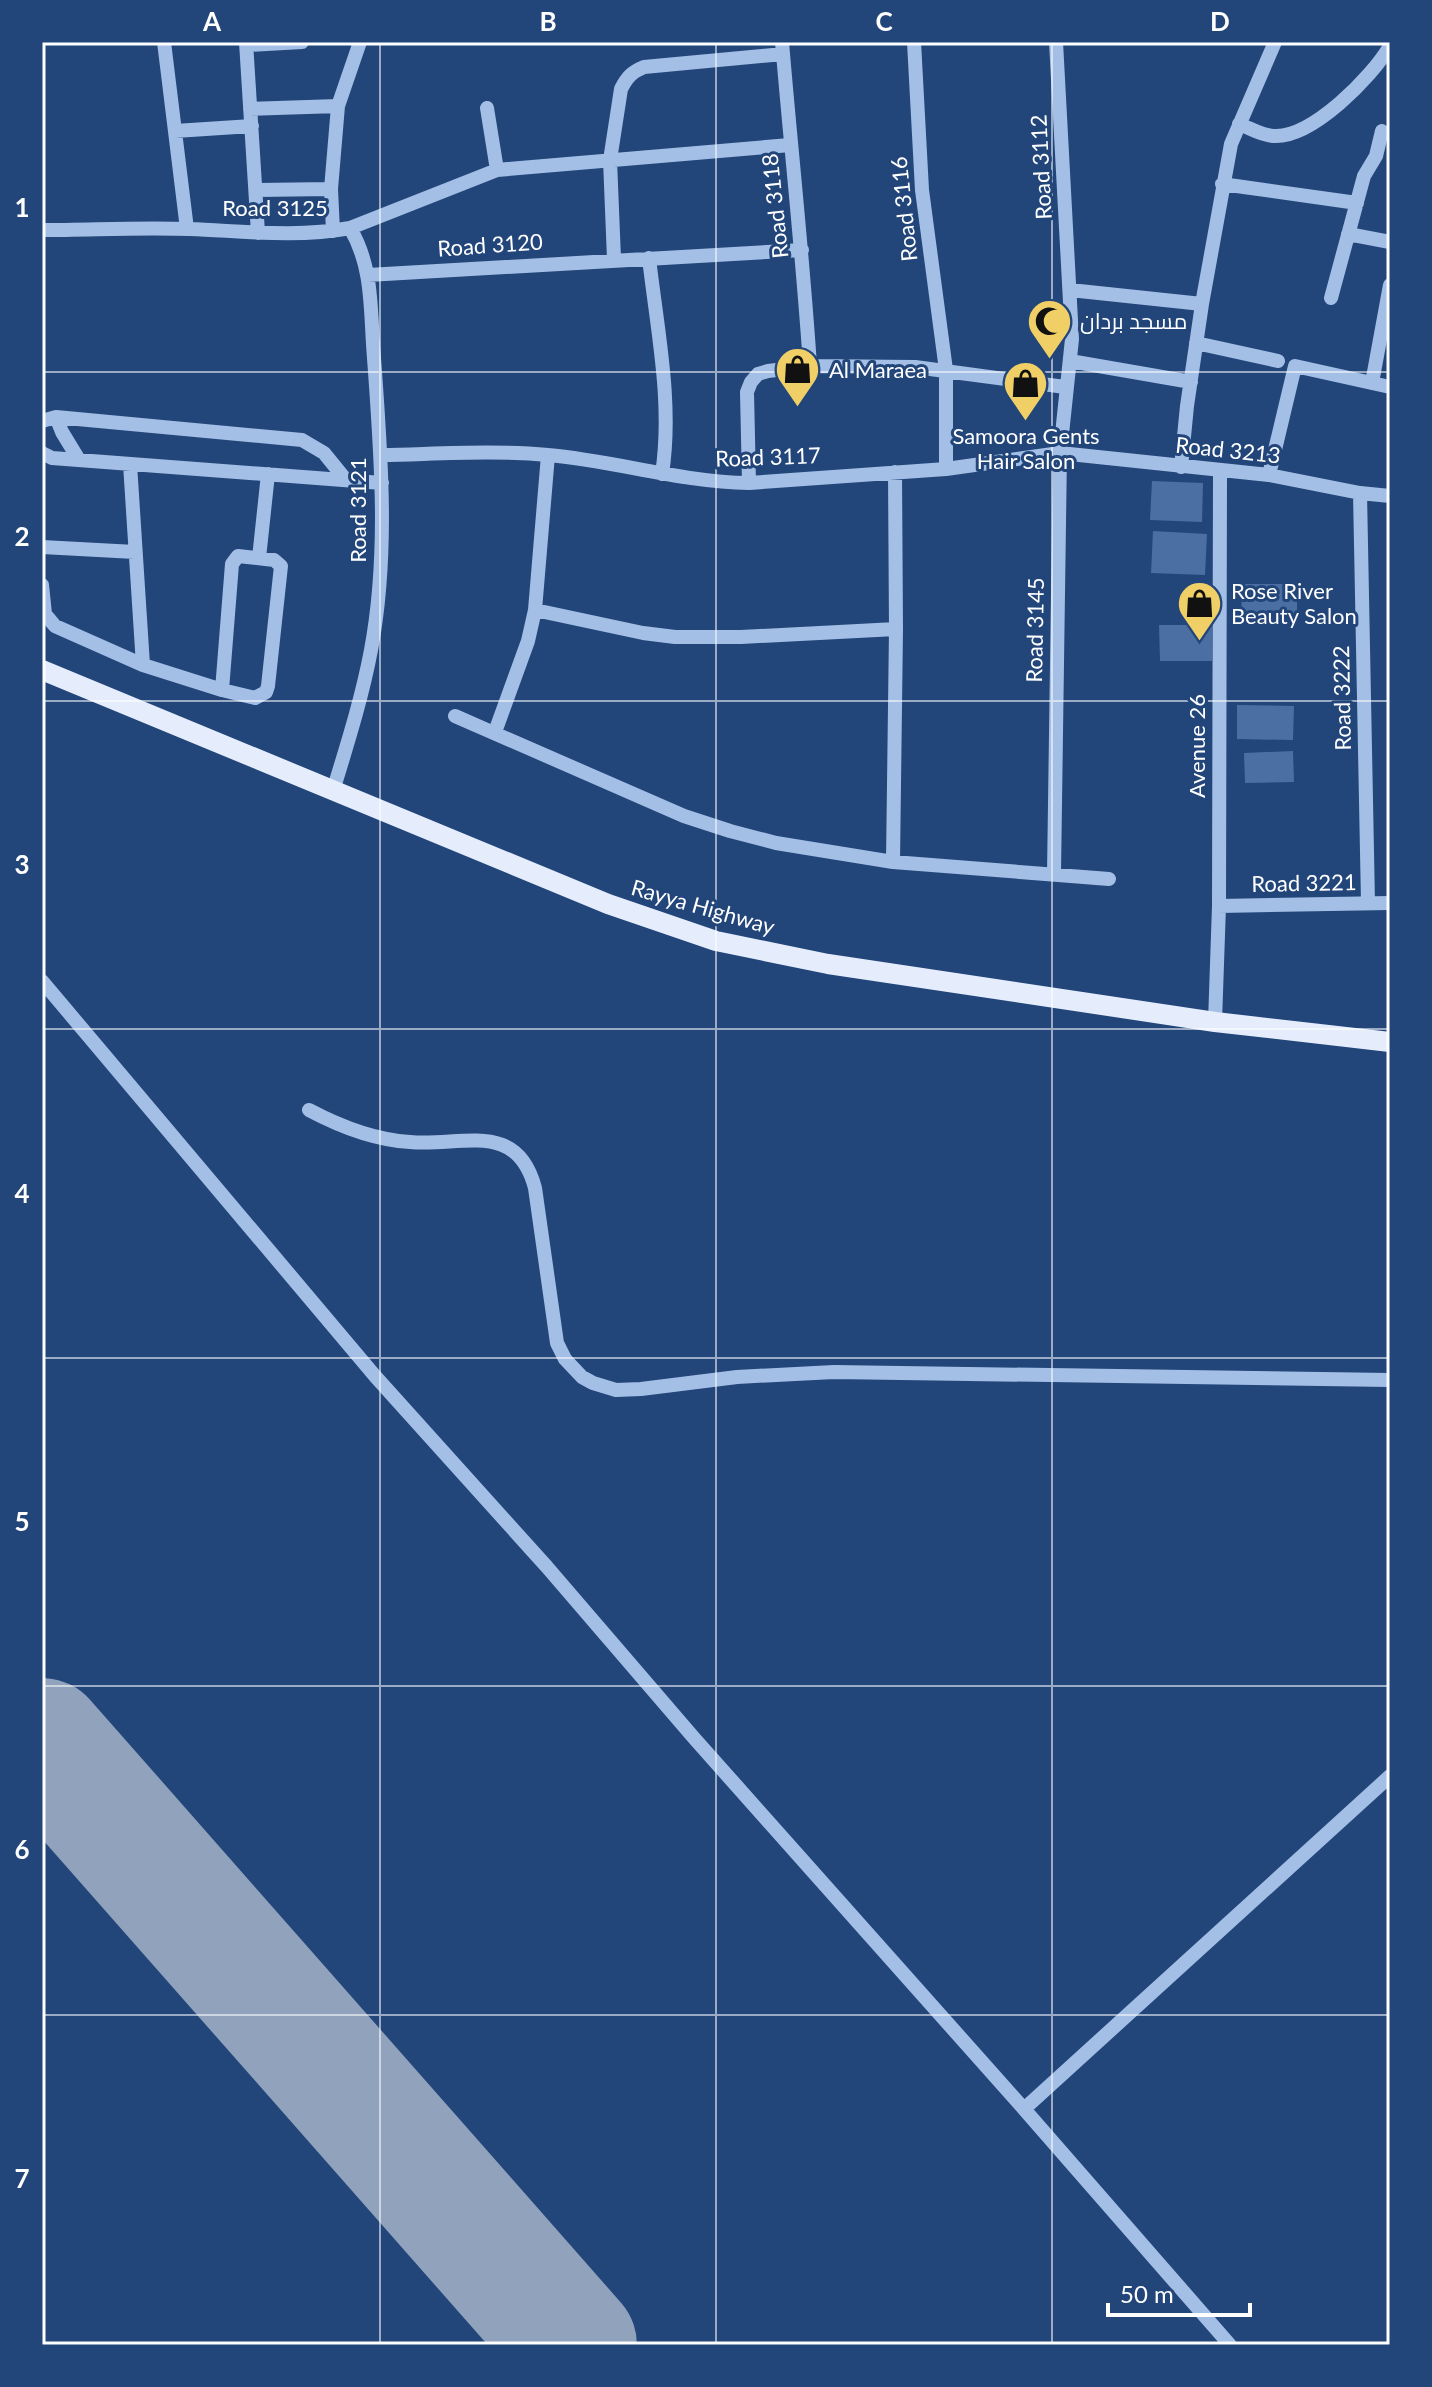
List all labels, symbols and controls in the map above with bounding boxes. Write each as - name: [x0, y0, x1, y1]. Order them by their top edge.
- text: A: [202, 5, 222, 37]
- text: B: [539, 5, 557, 37]
- text: C: [875, 5, 893, 37]
- text: D: [1210, 5, 1230, 37]
- street label: Road 3112: [1024, 114, 1057, 220]
- street label: Road 3118: [756, 152, 793, 260]
- street label: Road 3116: [885, 155, 922, 263]
- text: 1: [14, 191, 30, 223]
- street label: Road 3125: [222, 194, 328, 221]
- street label: Road 3120: [436, 227, 544, 262]
- mosque icon: مسجد بردان: [1025, 297, 1073, 360]
- place label: مسجد بردان: [1080, 307, 1187, 334]
- shop icon: Al Maraea: [774, 346, 822, 409]
- place label: Al Maraea: [829, 356, 927, 383]
- shop icon: Samoora Gents Hair Salon: [1002, 359, 1050, 422]
- place label: Samoora Gents Hair Salon: [952, 422, 1100, 474]
- street label: Road 3213: [1174, 431, 1282, 468]
- street label: Road 3117: [715, 441, 821, 472]
- street label: Road 3121: [344, 457, 371, 563]
- text: 2: [14, 520, 30, 552]
- street label: Road 3145: [1020, 577, 1049, 683]
- place label: Rose River Beauty Salon: [1231, 577, 1357, 629]
- shop icon: Rose River Beauty Salon: [1176, 580, 1224, 643]
- street label: Road 3222: [1327, 645, 1356, 751]
- street label: Avenue 26: [1183, 694, 1210, 798]
- text: 3: [14, 848, 30, 880]
- street label: Road 3221: [1251, 868, 1357, 897]
- street label: Rayya Highway: [628, 873, 779, 940]
- text: 4: [14, 1177, 30, 1209]
- text: 5: [14, 1505, 30, 1537]
- text: 6: [14, 1833, 30, 1865]
- text: 7: [14, 2162, 30, 2194]
- scale bar: [1108, 2267, 1250, 2317]
- text: 50 m: [1120, 2279, 1174, 2308]

